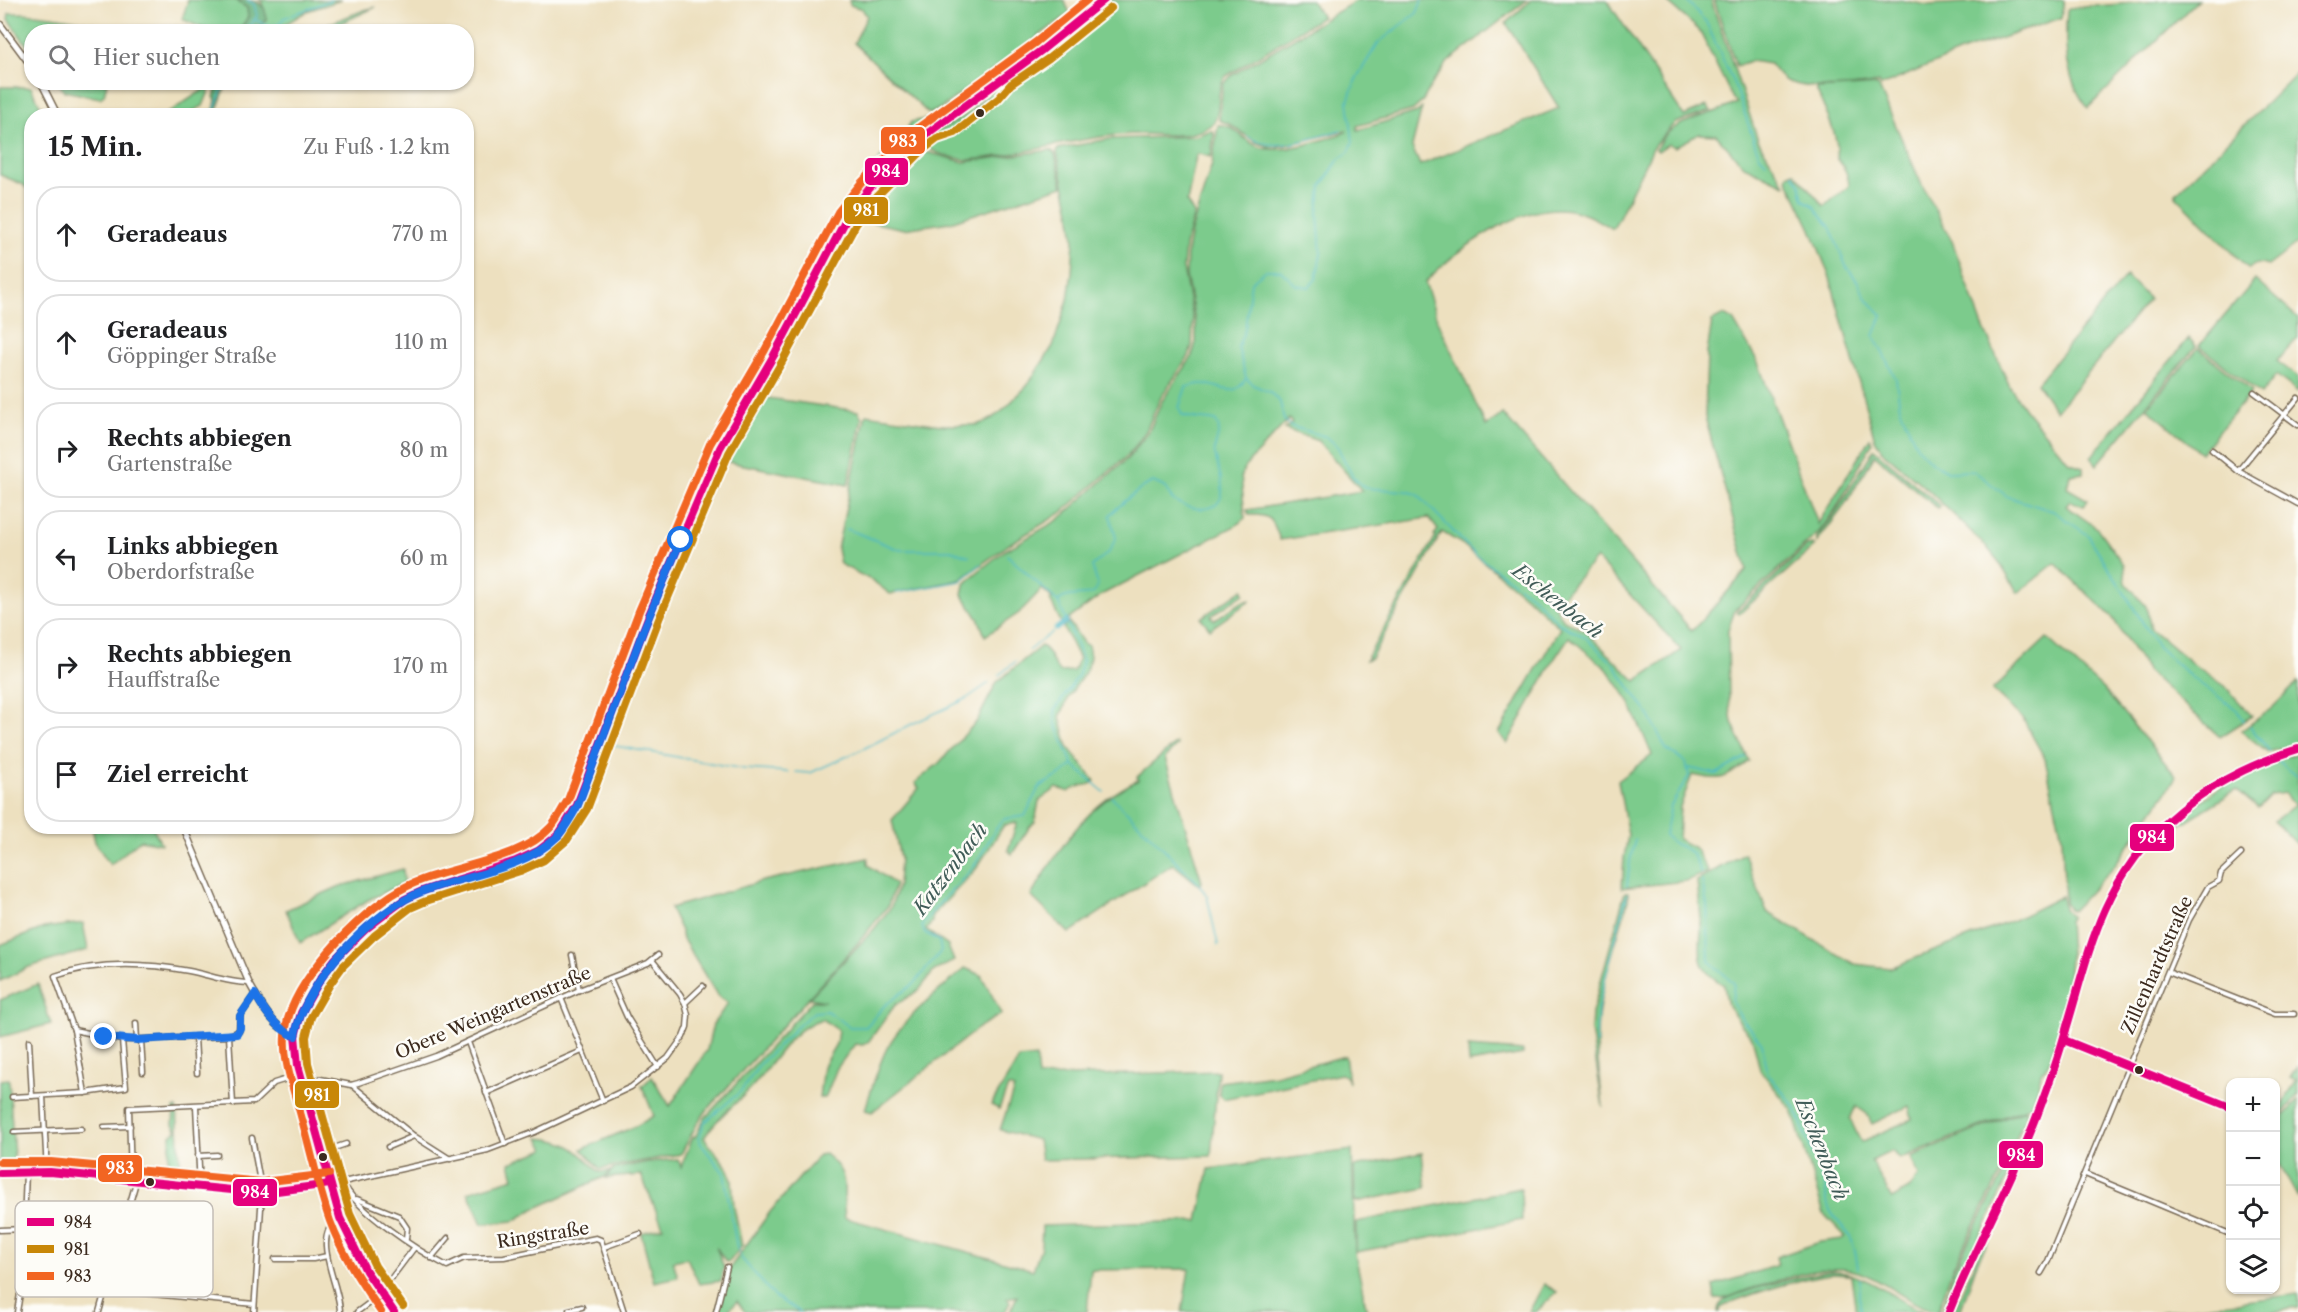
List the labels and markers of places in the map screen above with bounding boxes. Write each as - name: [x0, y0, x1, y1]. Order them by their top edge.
- unlabelled marker: [974, 107, 986, 119]
- unlabelled marker: [2133, 1064, 2145, 1076]
- unlabelled marker: [317, 1151, 329, 1163]
- unlabelled marker: [144, 1176, 156, 1188]

